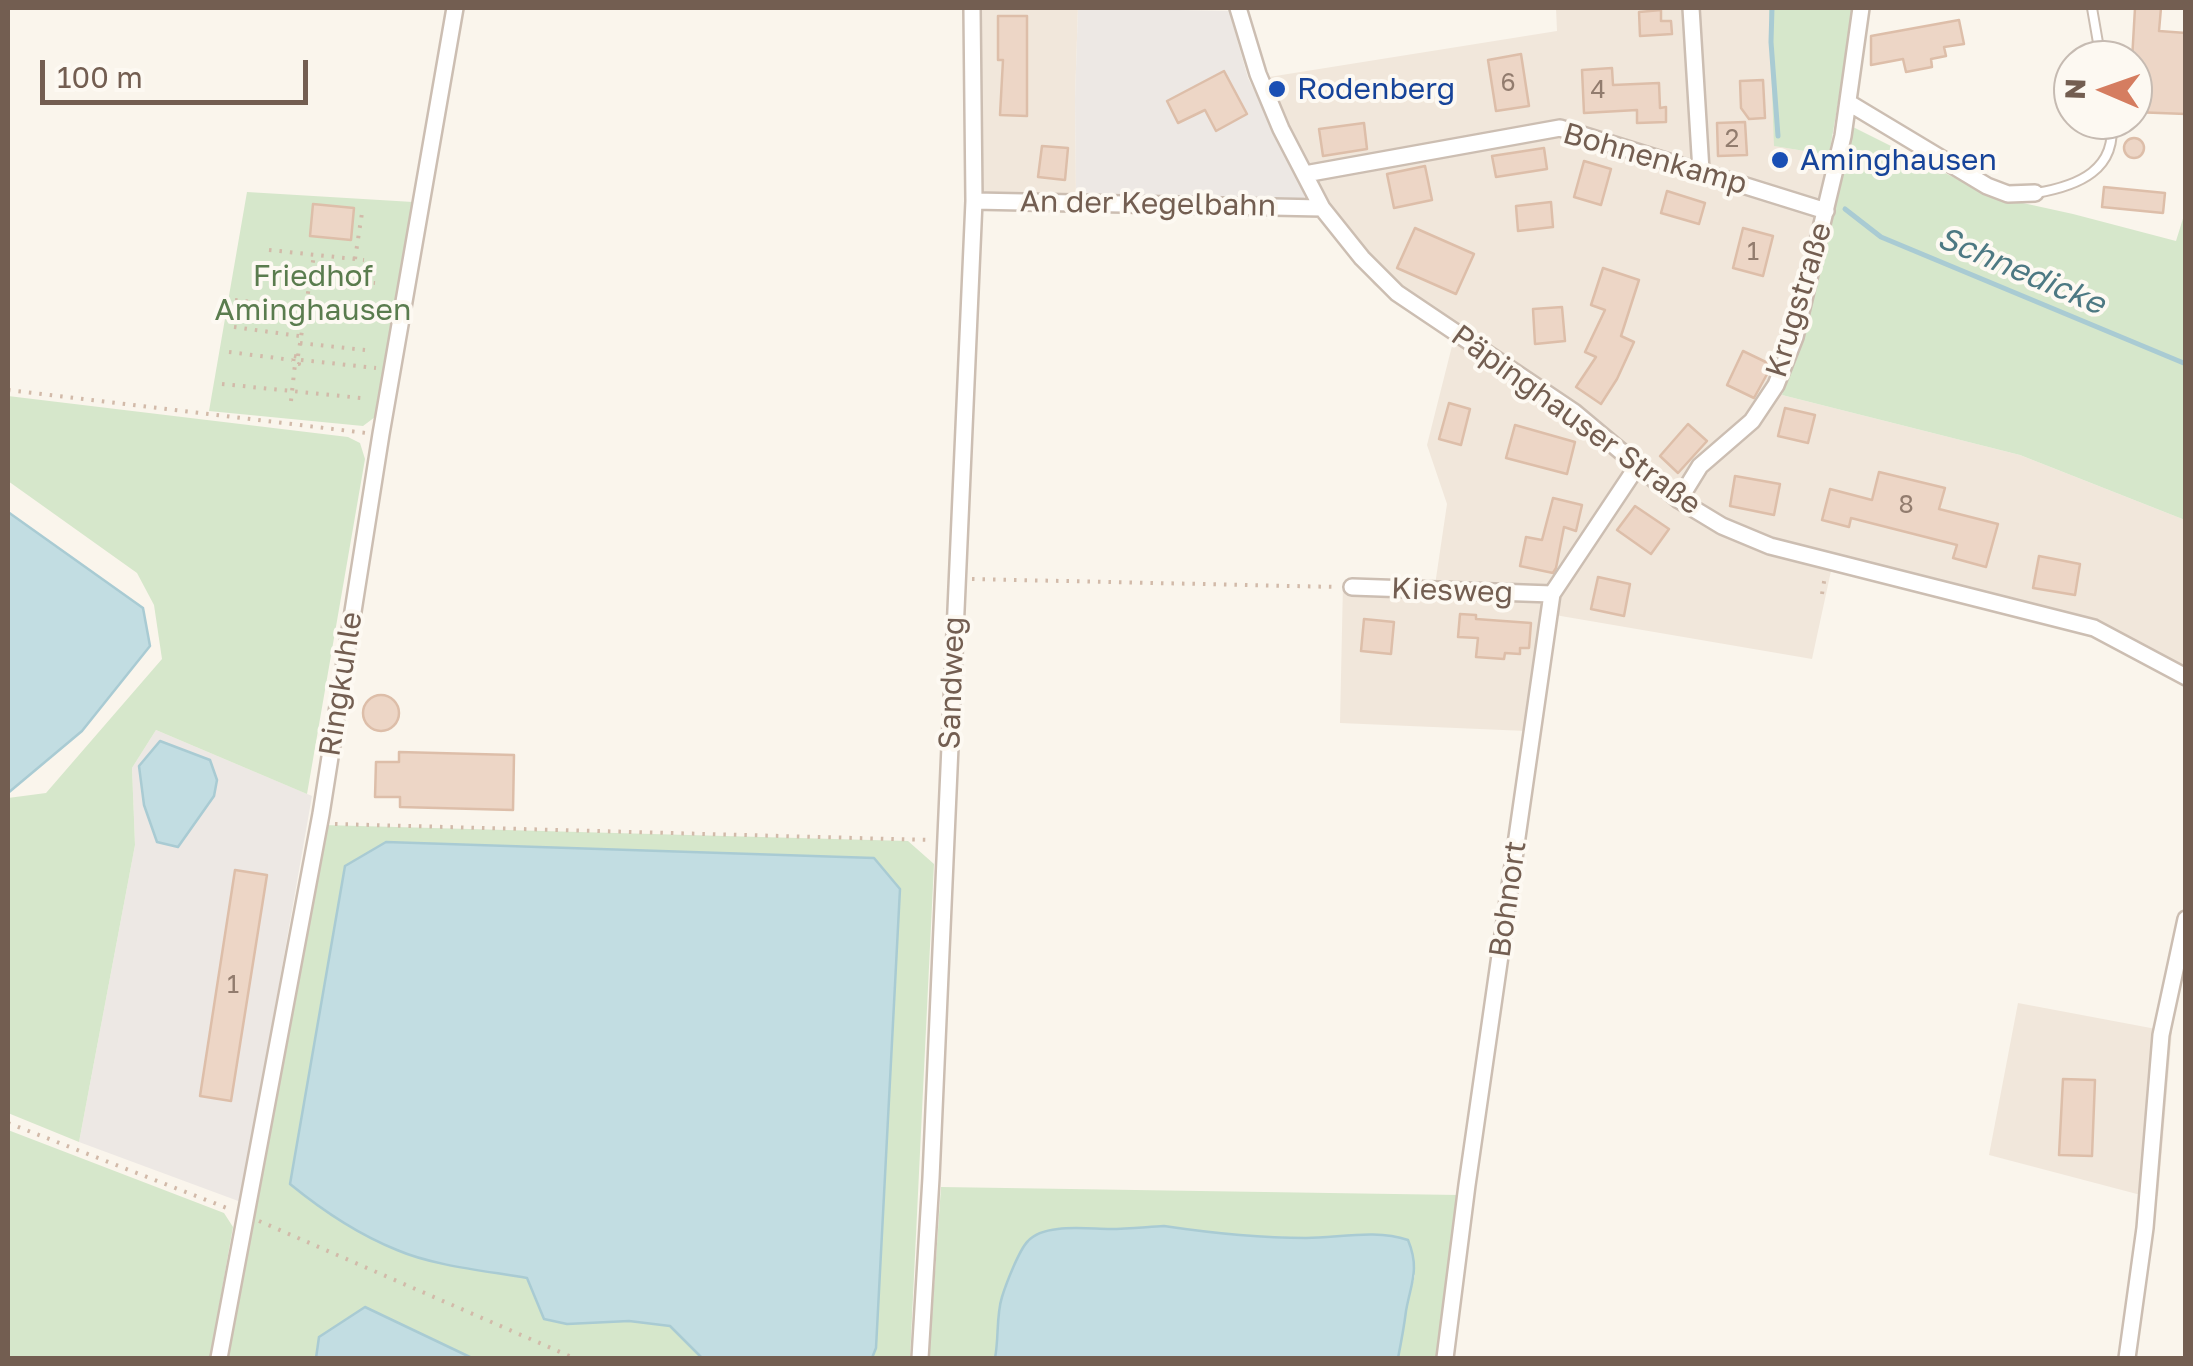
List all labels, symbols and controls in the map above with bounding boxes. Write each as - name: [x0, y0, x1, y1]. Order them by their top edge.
- scale bar: [45, 40, 312, 102]
- north arrow: [2053, 40, 2153, 140]
- text: 100 m: [57, 59, 143, 95]
- house number: 6: [1500, 68, 1516, 98]
- place label: Rodenberg: [1297, 71, 1455, 107]
- house number: 4: [1590, 75, 1606, 105]
- marker: Rodenberg: [1266, 78, 1288, 100]
- text: N: [2058, 78, 2091, 100]
- street label: Bohnenkamp: [1559, 116, 1751, 202]
- house number: 2: [1725, 124, 1739, 154]
- place label: Aminghausen: [1800, 142, 1997, 178]
- marker: Aminghausen: [1769, 149, 1791, 171]
- street label: An der Kegelbahn: [1020, 184, 1276, 224]
- street label: Krugstraße: [1758, 218, 1840, 382]
- water label: Schnedicke: [1932, 219, 2110, 323]
- house number: 1: [1747, 237, 1759, 267]
- park label: Friedhof Aminghausen: [215, 258, 411, 328]
- street label: Päpinghauser Straße: [1444, 317, 1708, 523]
- house number: 8: [1898, 490, 1914, 520]
- street label: Kiesweg: [1390, 571, 1514, 611]
- street label: Ringkuhle: [312, 609, 370, 759]
- street label: Sandweg: [932, 616, 972, 750]
- street label: Bohnort: [1482, 838, 1534, 960]
- house number: 1: [227, 970, 239, 1000]

